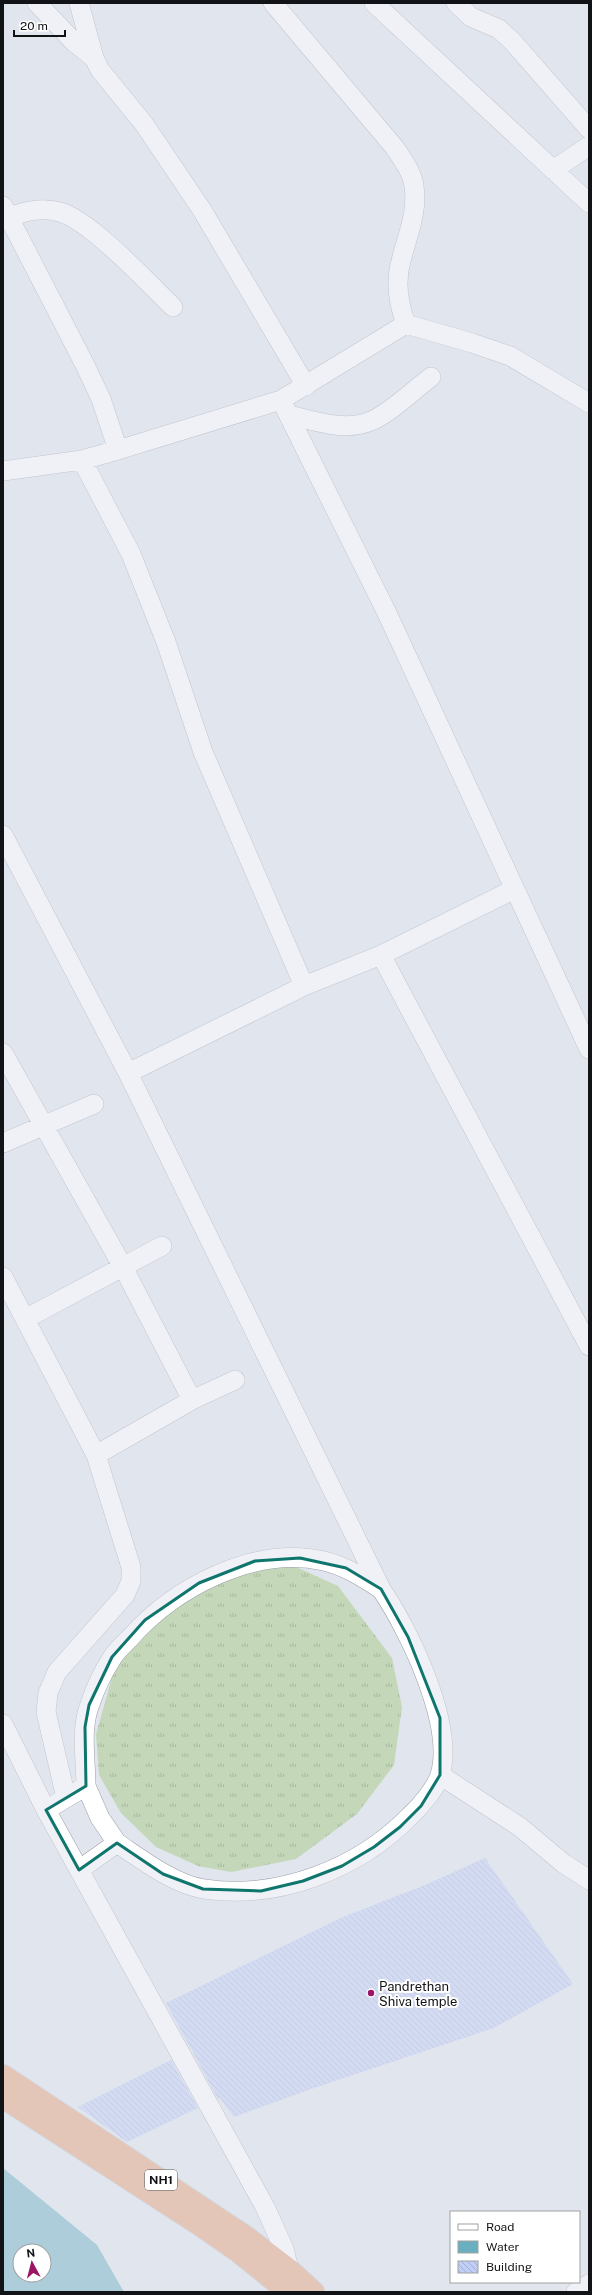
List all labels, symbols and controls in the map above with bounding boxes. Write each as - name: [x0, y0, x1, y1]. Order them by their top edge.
- scale bar: [14, 12, 65, 38]
- text: 20 m: [20, 19, 48, 33]
- place label: Pandrethan Shiva temple: [379, 1979, 457, 2009]
- marker: Pandrethan Shiva temple: [366, 1988, 376, 1998]
- road number: NH1: [145, 2170, 177, 2190]
- legend: [450, 2211, 580, 2283]
- text: Road: [486, 2220, 514, 2234]
- text: Water: [486, 2240, 520, 2254]
- north arrow: [12, 2243, 52, 2283]
- text: N: [26, 2247, 36, 2260]
- text: Building: [486, 2260, 532, 2274]

